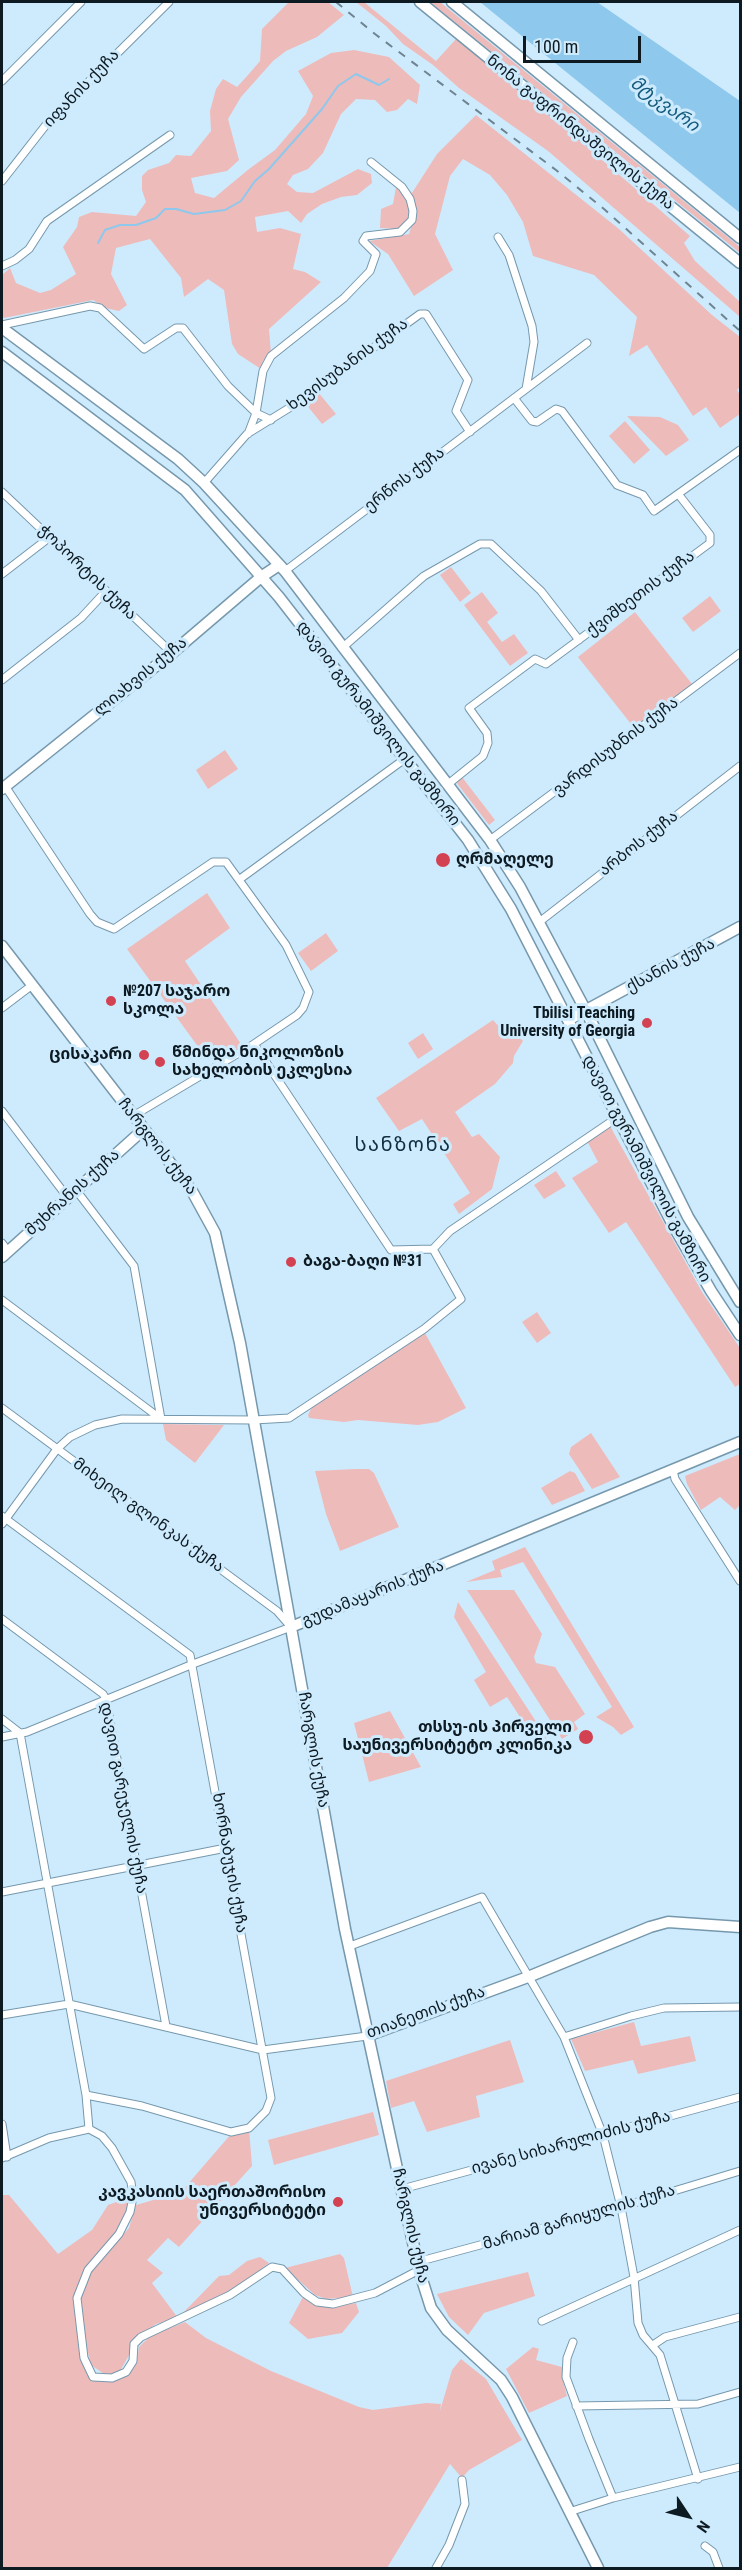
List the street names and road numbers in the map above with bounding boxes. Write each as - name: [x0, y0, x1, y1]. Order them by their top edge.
- street label: იფანის ქუჩა: [40, 46, 124, 132]
- street label: ნონა გაფრინდაშვილის ქუჩა: [482, 51, 678, 215]
- street label: ხევისუბანის ქუჩა: [284, 315, 412, 415]
- street label: ერწოს ქუჩა: [361, 444, 449, 516]
- street label: ჭოპორტის ქუჩა: [34, 521, 140, 625]
- street label: ქვიშხეთის ქუჩა: [583, 547, 699, 641]
- street label: დავით გურამიშვილის გამზირი: [292, 618, 464, 830]
- street label: ლიახვის ქუჩა: [91, 634, 191, 720]
- street label: ვარდისუბნის ქუჩა: [549, 694, 683, 800]
- street label: არბოს ქუჩა: [596, 807, 682, 881]
- street label: ქსანის ქუჩა: [623, 935, 719, 997]
- street label: დავით გურამიშვილის გამზირი: [578, 1052, 714, 1286]
- street label: ჩარგლის ქუჩა: [113, 1095, 201, 1199]
- street label: მუხრანის ქუჩა: [22, 1146, 124, 1240]
- street label: მიხეილ გლინკას ქუჩა: [69, 1455, 227, 1577]
- street label: გუდამაყარის ქუჩა: [299, 1557, 447, 1631]
- street label: ჩარგლის ქუჩა: [293, 1691, 333, 1809]
- street label: დავით გარეჯელის ქუჩა: [95, 1701, 151, 1895]
- street label: ხორნაბუჯის ქუჩა: [207, 1791, 251, 1935]
- street label: თიანეთის ქუჩა: [364, 1983, 488, 2043]
- street label: ივანე სიხარულიძის ქუჩა: [469, 2107, 673, 2179]
- street label: ჩარგლის ქუჩა: [387, 2167, 433, 2285]
- street label: მარიამ გარიყულის ქუჩა: [481, 2181, 677, 2255]

